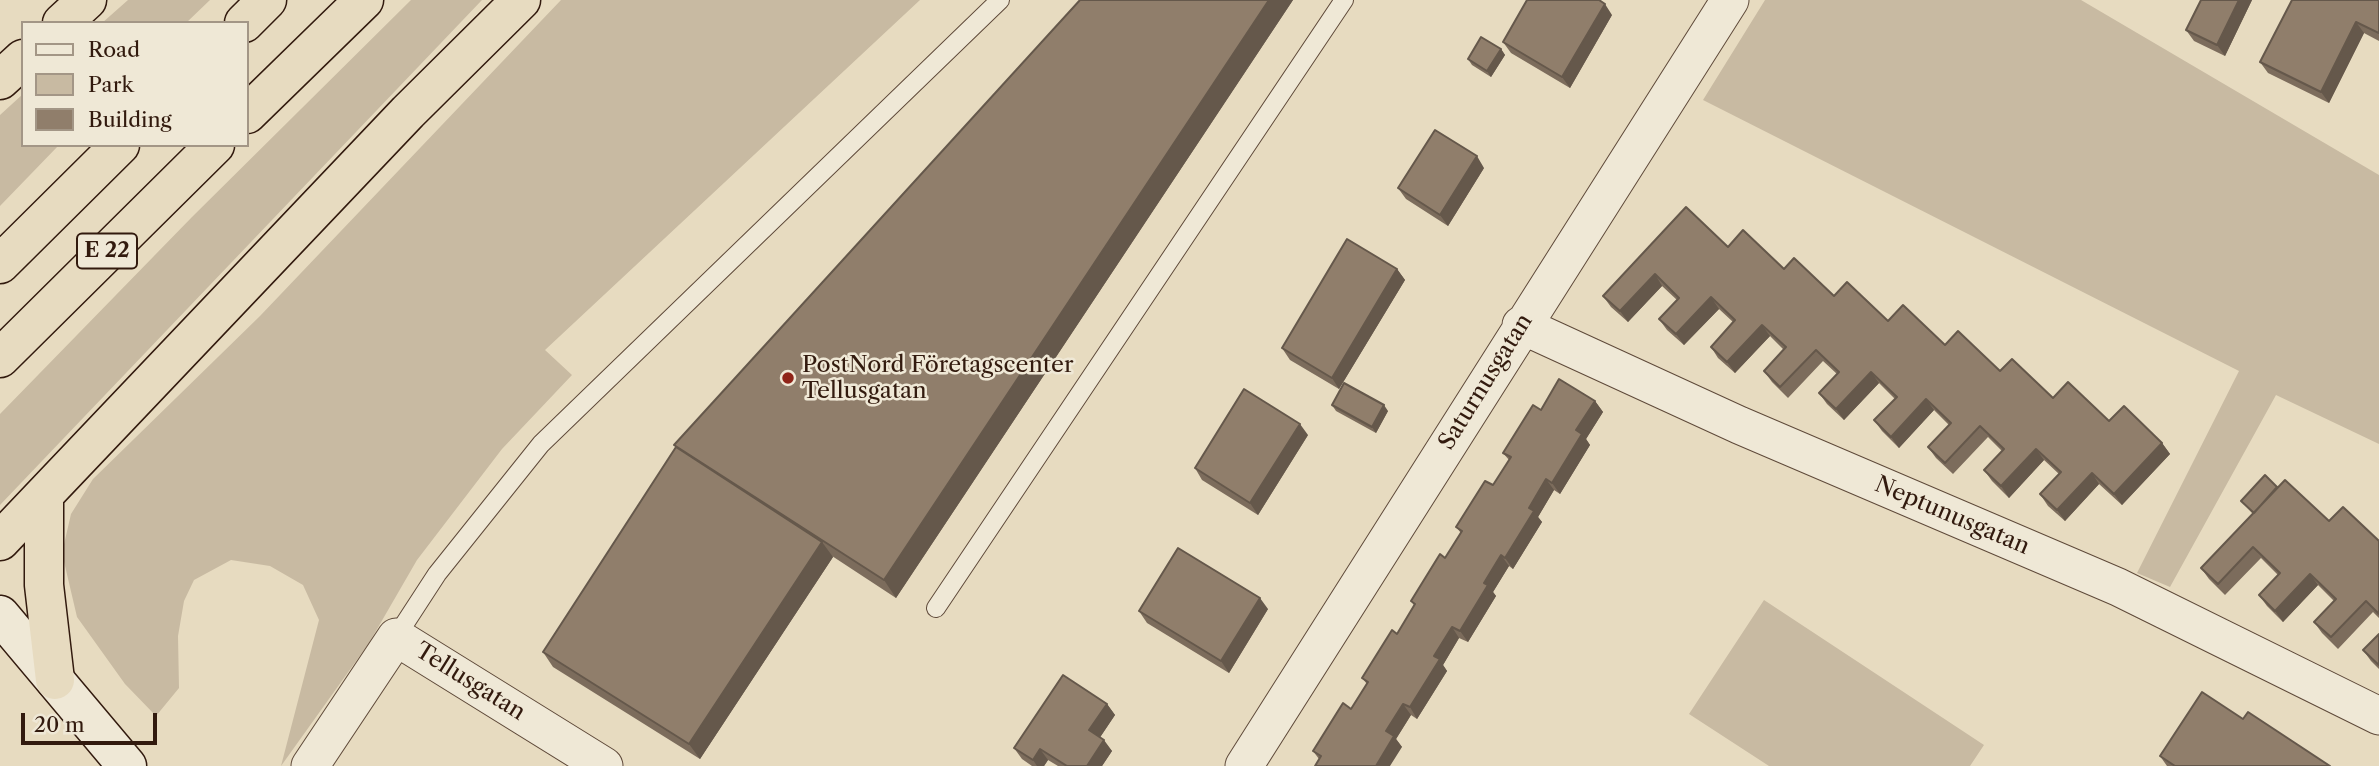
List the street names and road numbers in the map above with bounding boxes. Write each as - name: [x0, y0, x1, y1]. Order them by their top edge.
- road number: E 22: [77, 233, 137, 268]
- street label: Saturnusgatan: [1433, 309, 1539, 455]
- street label: Neptunusgatan: [1871, 471, 2033, 561]
- street label: Tellusgatan: [410, 637, 530, 727]

